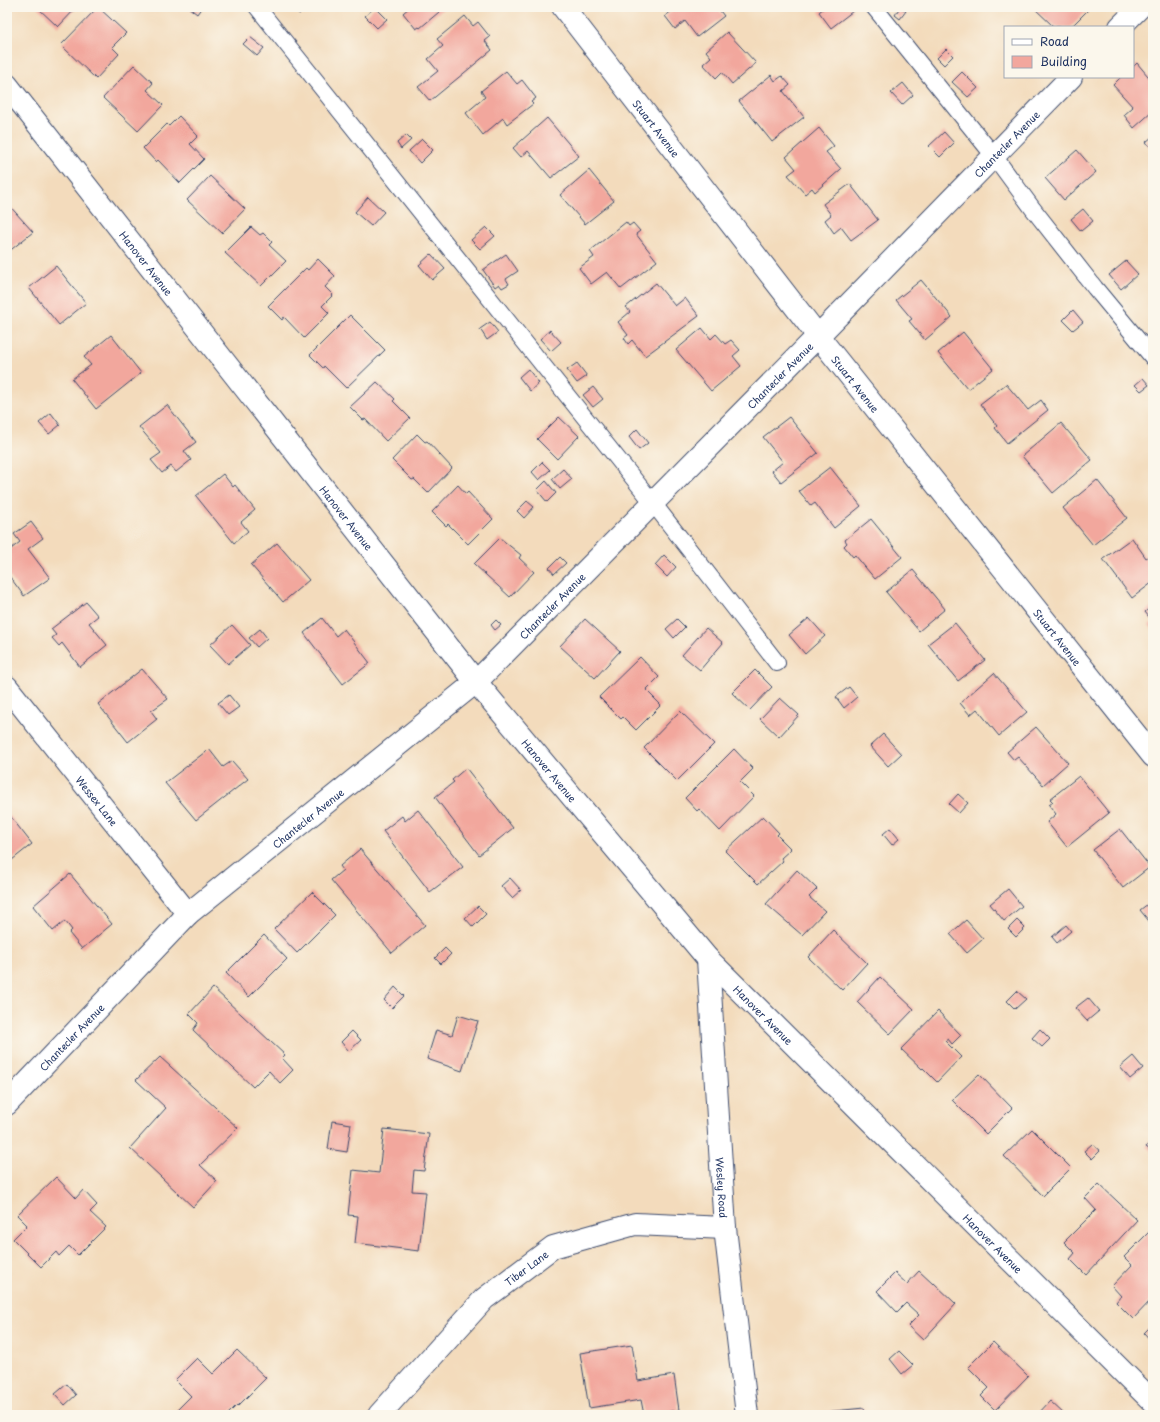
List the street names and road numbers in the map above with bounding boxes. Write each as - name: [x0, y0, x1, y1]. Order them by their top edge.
- street label: Stuart Avenue: [630, 96, 684, 160]
- street label: Chantecler Avenue: [970, 106, 1043, 180]
- street label: Hanover Avenue: [117, 227, 177, 299]
- street label: Chantecler Avenue: [743, 338, 816, 412]
- street label: Stuart Avenue: [829, 352, 884, 415]
- street label: Hanover Avenue: [317, 482, 377, 553]
- street label: Chantecler Avenue: [515, 568, 588, 642]
- street label: Stuart Avenue: [1031, 605, 1086, 669]
- street label: Hanover Avenue: [519, 735, 581, 805]
- street label: Wessex Lane: [73, 772, 122, 829]
- street label: Chantecler Avenue: [269, 784, 347, 851]
- street label: Hanover Avenue: [731, 981, 797, 1048]
- street label: Chantecler Avenue: [35, 999, 107, 1074]
- street label: Wesley Road: [713, 1157, 732, 1219]
- street label: Hanover Avenue: [960, 1210, 1027, 1276]
- street label: Tiber Lane: [501, 1246, 551, 1289]

